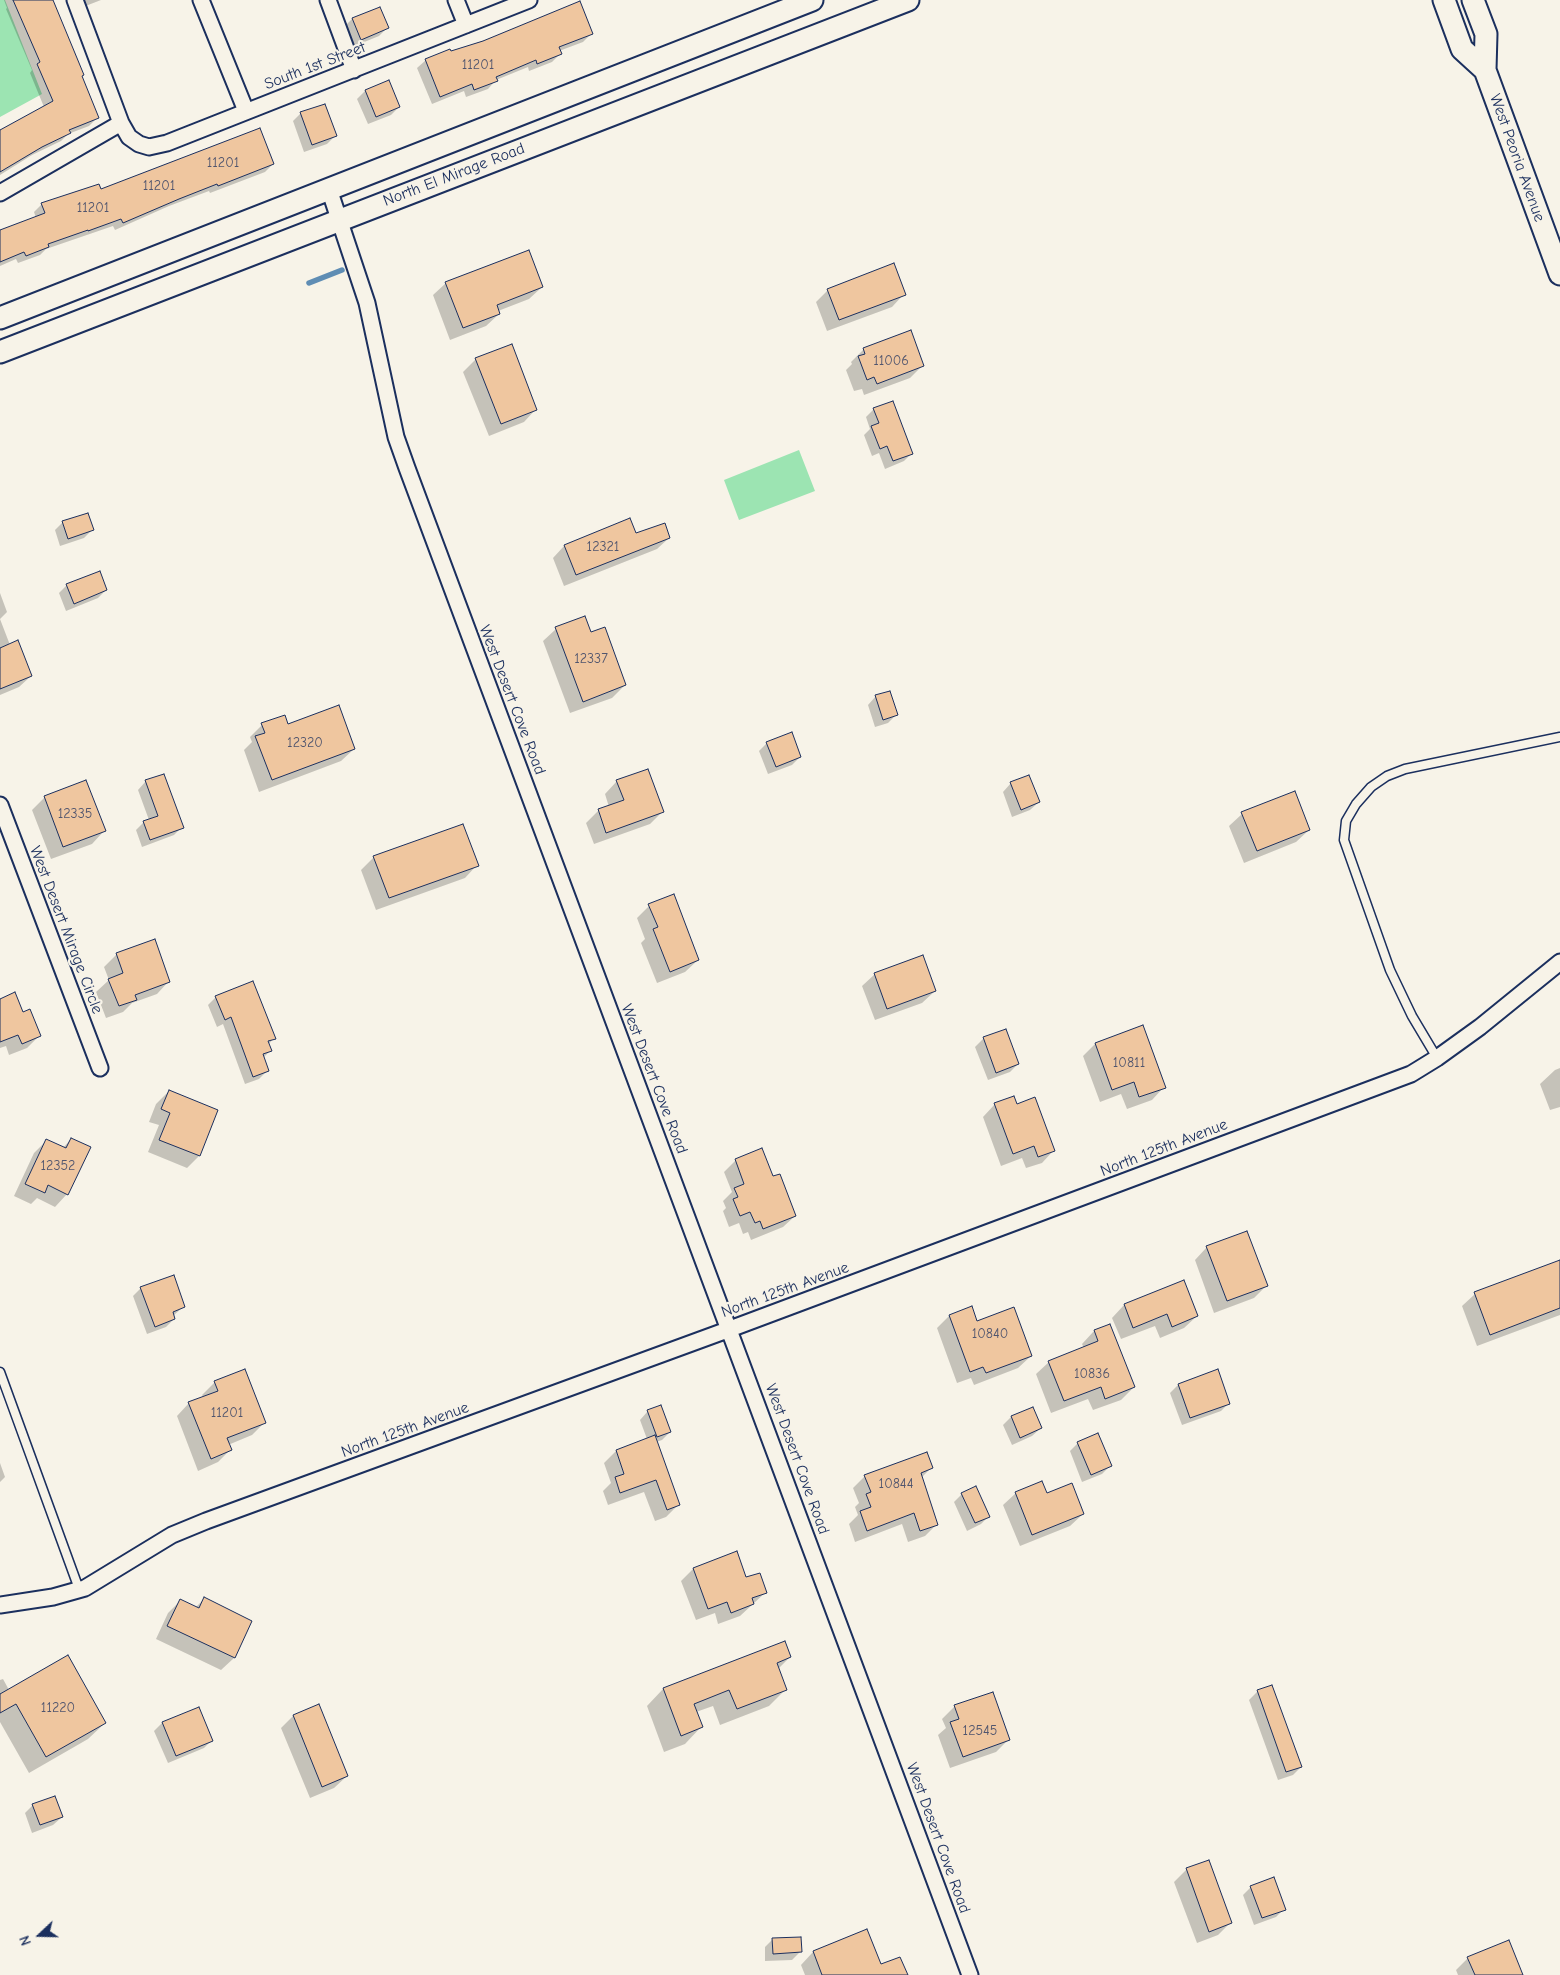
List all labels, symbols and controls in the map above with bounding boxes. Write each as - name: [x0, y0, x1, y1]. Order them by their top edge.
- street label: South 1st Street: [262, 38, 368, 94]
- house number: 11201: [462, 57, 494, 73]
- street label: West Peoria Avenue: [1485, 92, 1549, 224]
- street label: North El Mirage Road: [381, 139, 527, 211]
- house number: 11201: [207, 155, 239, 171]
- house number: 11201: [143, 178, 175, 194]
- house number: 11201: [77, 200, 109, 216]
- house number: 11006: [873, 353, 909, 369]
- house number: 12321: [587, 539, 619, 555]
- street label: West Desert Cove Road: [475, 622, 549, 778]
- house number: 12337: [574, 651, 608, 667]
- house number: 12320: [287, 735, 323, 751]
- house number: 12335: [58, 806, 92, 822]
- street label: West Desert Mirage Circle: [25, 843, 107, 1017]
- street label: West Desert Cove Road: [617, 1001, 691, 1157]
- house number: 10811: [1113, 1055, 1145, 1071]
- street label: North 125th Avenue: [1098, 1115, 1230, 1181]
- house number: 12352: [41, 1158, 75, 1174]
- street label: North 125th Avenue: [719, 1258, 851, 1322]
- house number: 10840: [972, 1326, 1008, 1342]
- house number: 10836: [1074, 1366, 1110, 1382]
- street label: West Desert Cove Road: [761, 1381, 833, 1537]
- street label: North 125th Avenue: [339, 1398, 471, 1462]
- house number: 11201: [211, 1405, 243, 1421]
- house number: 10844: [879, 1476, 913, 1492]
- house number: 11220: [41, 1700, 75, 1716]
- house number: 12545: [963, 1723, 997, 1739]
- street label: West Desert Cove Road: [902, 1760, 974, 1916]
- north arrow: [15, 1910, 65, 1960]
- text: N: [16, 1933, 35, 1948]

